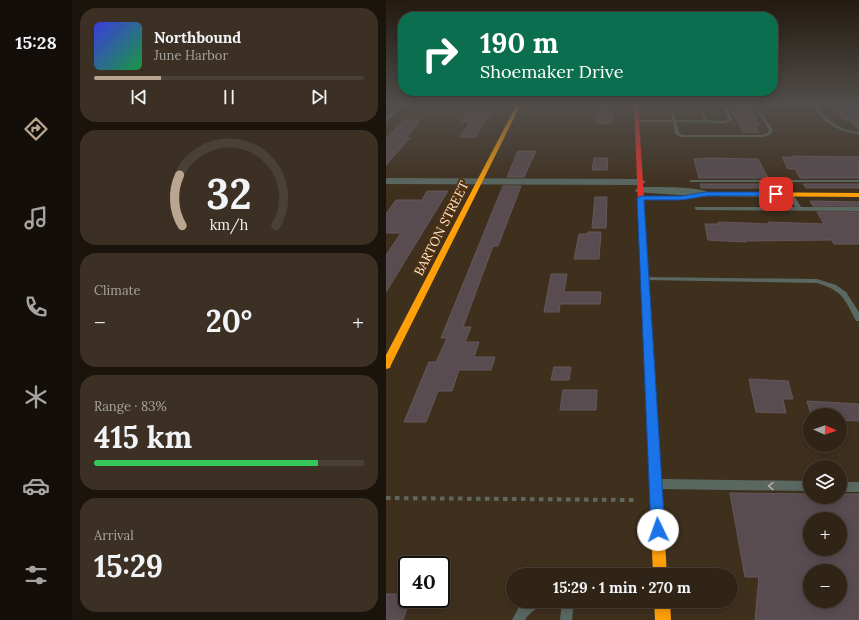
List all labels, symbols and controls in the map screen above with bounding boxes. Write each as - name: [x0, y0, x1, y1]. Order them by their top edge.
- text: 190 m: [480, 25, 558, 61]
- text: Northbound: [154, 28, 241, 47]
- icon: right: [414, 28, 466, 80]
- text: 15:28: [15, 31, 57, 54]
- text: June Harbor: [154, 47, 228, 64]
- text: Shoemaker Drive: [480, 60, 624, 83]
- icon: previous: [128, 86, 150, 108]
- icon: pause: [218, 86, 240, 108]
- icon: next: [308, 86, 330, 108]
- icon: directions: [22, 115, 50, 143]
- text: 32: [206, 166, 252, 219]
- street label: BARTON STREET: [410, 177, 473, 279]
- pin: [759, 177, 793, 211]
- icon: arrive: [765, 183, 787, 205]
- icon: music: [22, 204, 50, 232]
- text: km/h: [210, 215, 249, 234]
- text: Climate: [94, 282, 141, 299]
- icon: phone: [22, 293, 50, 321]
- text: 20°: [206, 302, 252, 340]
- text: −: [94, 308, 106, 336]
- text: +: [352, 308, 364, 336]
- icon: climate: [22, 383, 50, 411]
- text: Range · 83%: [94, 398, 167, 415]
- north arrow: [803, 408, 847, 452]
- map controls: [803, 408, 847, 608]
- text: 415 km: [94, 418, 192, 456]
- button: layers: [803, 460, 847, 504]
- icon: car: [22, 472, 50, 500]
- one-way arrow: [768, 482, 774, 490]
- position arrow: [637, 509, 679, 551]
- button: +: [803, 512, 847, 556]
- text: Arrival: [94, 527, 134, 544]
- text: 15:29: [94, 547, 163, 585]
- speed limit sign: 40: [398, 556, 450, 608]
- icon: filters: [22, 561, 50, 589]
- button: −: [803, 564, 847, 608]
- text: 15:29 · 1 min · 270 m: [553, 578, 691, 597]

